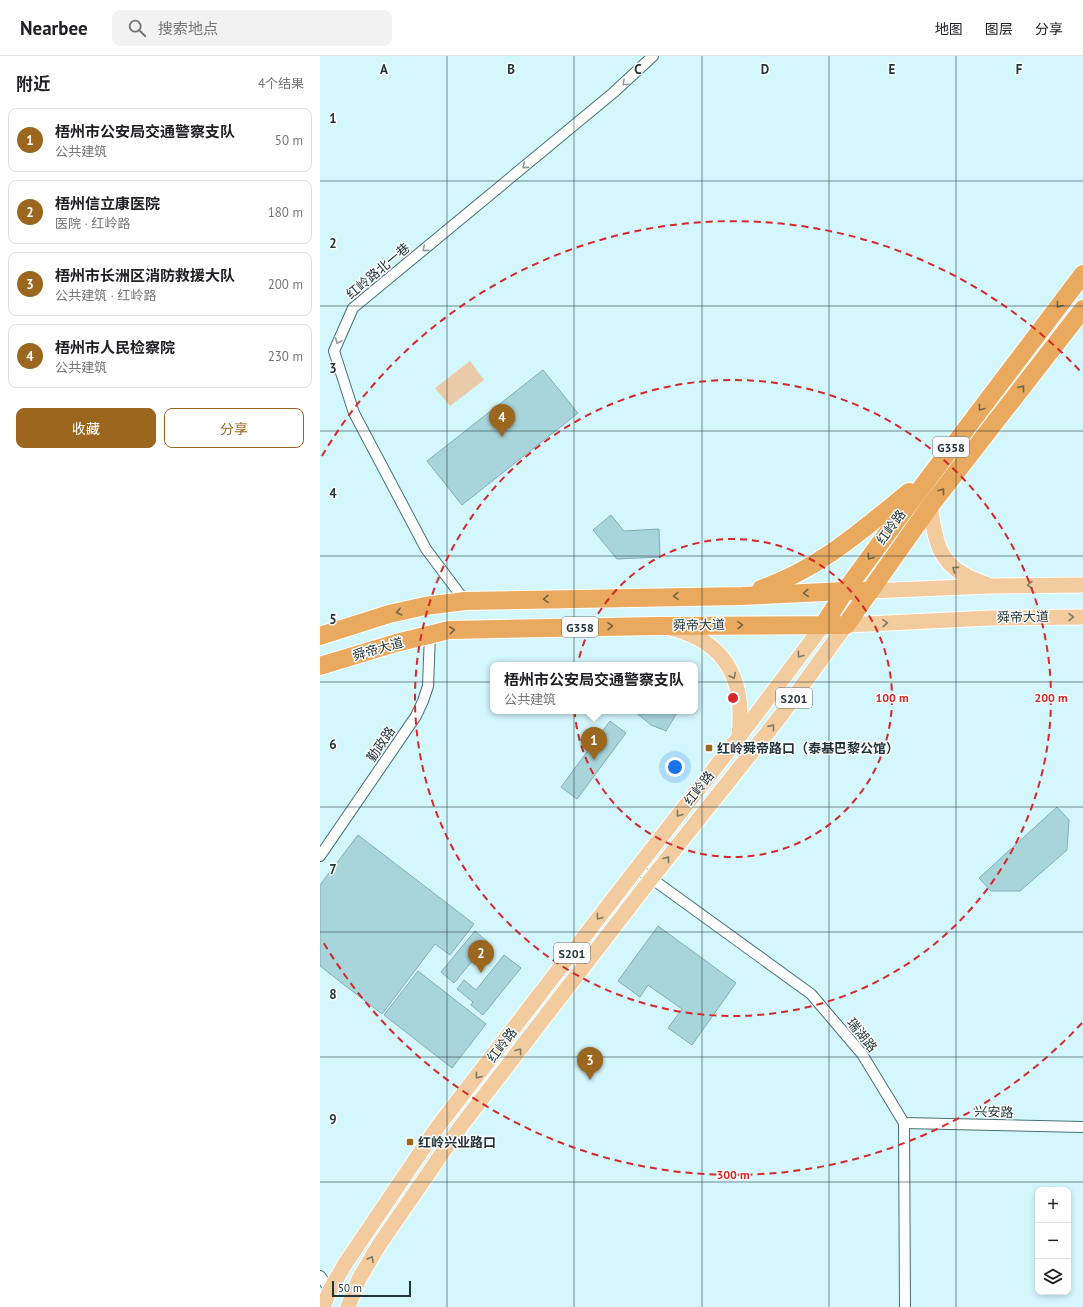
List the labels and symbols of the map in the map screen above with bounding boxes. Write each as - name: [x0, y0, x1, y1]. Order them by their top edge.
- text: A: [380, 61, 388, 78]
- text: B: [507, 61, 515, 78]
- text: C: [634, 61, 642, 78]
- text: D: [761, 61, 769, 78]
- text: E: [889, 61, 896, 78]
- text: F: [1016, 61, 1023, 78]
- one-way arrow: [622, 78, 630, 85]
- text: 1: [329, 110, 337, 127]
- one-way arrow: [523, 162, 530, 169]
- text: 2: [329, 235, 337, 252]
- street label: 红岭路北一巷: [343, 239, 413, 303]
- one-way arrow: [422, 244, 430, 251]
- one-way arrow: [1057, 300, 1064, 307]
- one-way arrow: [335, 337, 343, 345]
- text: 3: [329, 360, 337, 377]
- one-way arrow: [1017, 385, 1024, 392]
- pin: 4: [489, 404, 515, 437]
- one-way arrow: [979, 404, 986, 411]
- road number: G358: [933, 437, 969, 457]
- text: 4: [329, 485, 337, 502]
- one-way arrow: [937, 488, 944, 495]
- street label: 红岭路: [873, 506, 909, 548]
- one-way arrow: [867, 553, 874, 560]
- one-way arrow: [953, 566, 960, 573]
- one-way arrow: [1027, 581, 1033, 589]
- one-way arrow: [803, 588, 809, 597]
- one-way arrow: [673, 592, 679, 600]
- one-way arrow: [543, 595, 549, 603]
- one-way arrow: [396, 607, 403, 616]
- street label: 舜帝大道: [997, 608, 1049, 626]
- text: 5: [329, 611, 337, 628]
- one-way arrow: [1068, 613, 1074, 621]
- street label: 舜帝大道: [673, 616, 725, 634]
- road number: G358: [562, 617, 598, 637]
- one-way arrow: [882, 619, 888, 627]
- one-way arrow: [737, 621, 743, 629]
- one-way arrow: [607, 622, 613, 630]
- one-way arrow: [449, 626, 455, 635]
- street label: 舜帝大道: [351, 634, 405, 664]
- one-way arrow: [798, 651, 805, 658]
- one-way arrow: [728, 671, 736, 679]
- road number: S201: [776, 688, 812, 708]
- text: 100 m: [875, 690, 909, 705]
- text: 200 m: [1034, 690, 1068, 705]
- centre of rings: [726, 691, 740, 705]
- street label: 勤政路: [363, 723, 399, 765]
- one-way arrow: [767, 724, 774, 731]
- pin: 1: [581, 727, 607, 760]
- text: 6: [329, 736, 337, 753]
- place label: 红岭舜帝路口（泰基巴黎公馆）: [717, 740, 899, 757]
- marker: 红岭舜帝路口（泰基巴黎公馆）: [704, 743, 714, 753]
- your location: [665, 757, 685, 777]
- street label: 红岭路: [680, 767, 718, 809]
- one-way arrow: [676, 810, 683, 817]
- one-way arrow: [662, 856, 669, 863]
- text: 7: [329, 861, 337, 878]
- one-way arrow: [597, 912, 604, 919]
- pin: 2: [468, 940, 494, 973]
- road number: S201: [554, 943, 590, 963]
- text: 8: [329, 986, 337, 1003]
- street label: 瑞湖路: [843, 1014, 881, 1056]
- street label: 红岭路: [483, 1024, 521, 1066]
- pin: 3: [577, 1047, 603, 1080]
- one-way arrow: [514, 1048, 521, 1055]
- one-way arrow: [476, 1071, 483, 1078]
- street label: 兴安路: [974, 1103, 1014, 1121]
- text: 9: [329, 1111, 337, 1128]
- place label: 红岭兴业路口: [418, 1134, 496, 1151]
- marker: 红岭兴业路口: [405, 1137, 415, 1147]
- text: 300 m: [716, 1167, 750, 1182]
- one-way arrow: [366, 1256, 373, 1263]
- scale bar: [332, 1279, 411, 1298]

